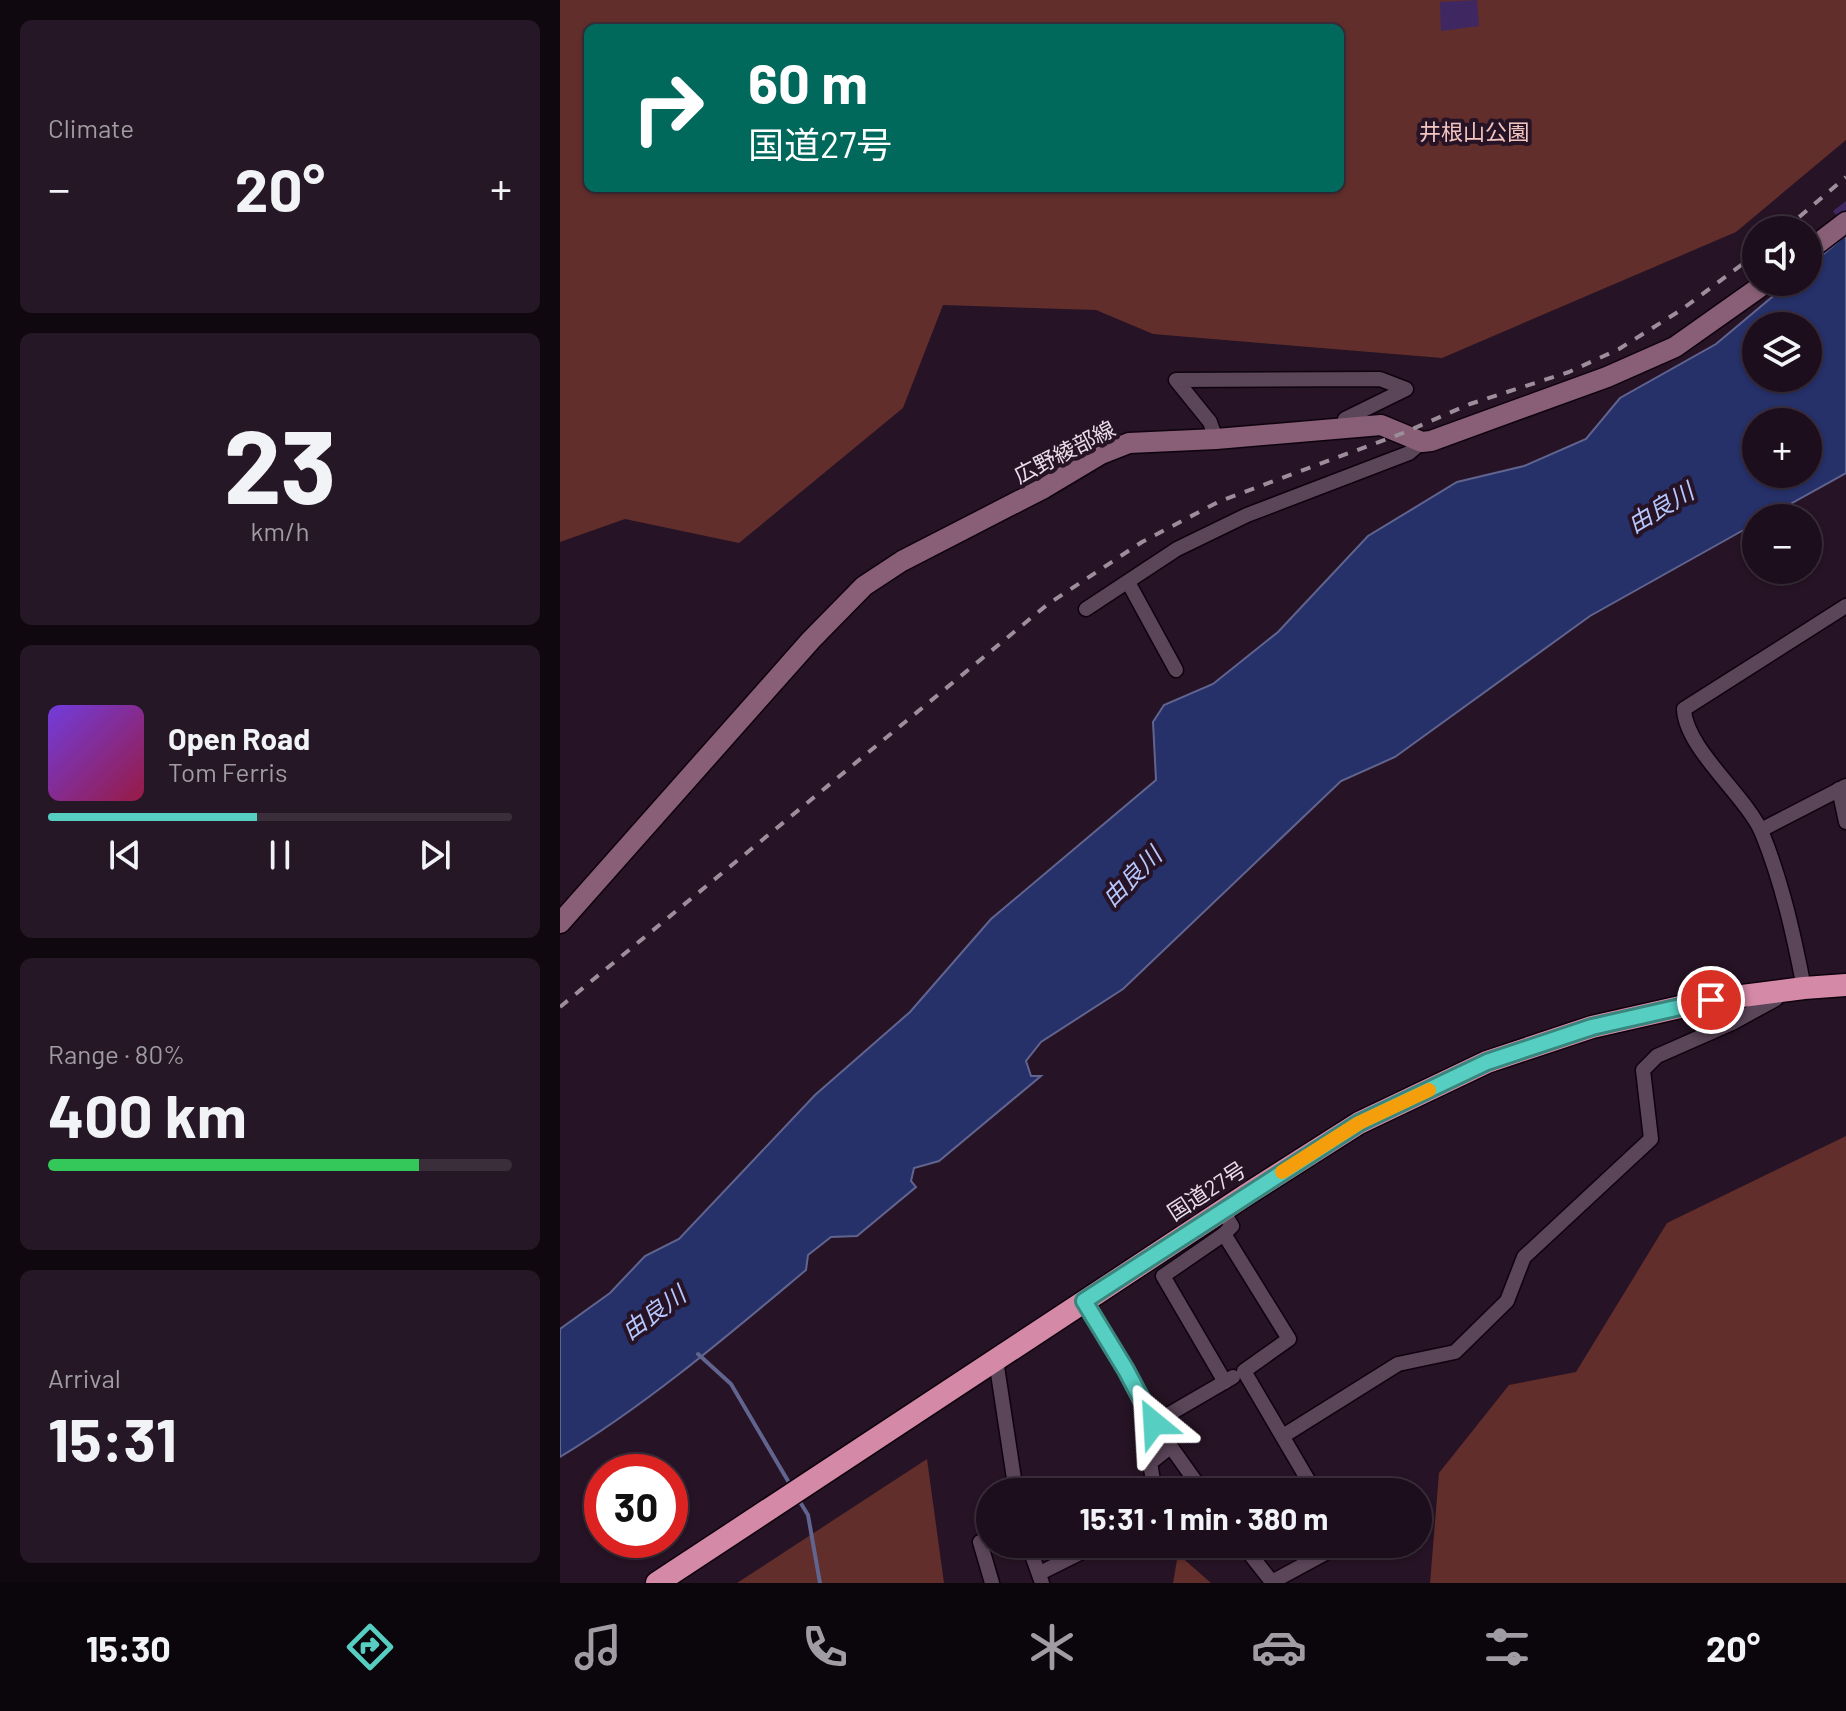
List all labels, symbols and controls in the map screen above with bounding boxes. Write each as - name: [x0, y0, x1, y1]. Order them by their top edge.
- text: 60 m: [748, 48, 868, 115]
- icon: right: [616, 56, 720, 160]
- text: Climate: [48, 112, 134, 143]
- park label: 井根山公園: [1419, 118, 1529, 144]
- text: 国道27号: [748, 122, 892, 165]
- text: 20°: [235, 152, 325, 224]
- text: −: [48, 161, 70, 214]
- text: +: [490, 161, 512, 214]
- map controls: [1742, 216, 1822, 584]
- button: sound: [1742, 216, 1822, 296]
- button: layers: [1742, 312, 1822, 392]
- text: 23: [224, 400, 336, 525]
- button: +: [1742, 408, 1822, 488]
- street label: 広野綾部線: [1009, 414, 1119, 488]
- water label: 由良川: [1622, 474, 1701, 538]
- button: −: [1742, 504, 1822, 584]
- text: km/h: [251, 515, 309, 546]
- text: Open Road: [168, 720, 310, 756]
- text: Tom Ferris: [168, 756, 288, 787]
- icon: previous: [103, 833, 147, 877]
- icon: pause: [258, 833, 302, 877]
- icon: next: [413, 833, 457, 877]
- water label: 由良川: [1095, 838, 1169, 912]
- pin: [1677, 966, 1745, 1034]
- icon: arrive: [1689, 978, 1733, 1022]
- text: Range · 80%: [48, 1038, 185, 1069]
- text: 400 km: [48, 1078, 247, 1150]
- street label: 国道27号: [1162, 1155, 1250, 1225]
- water label: 由良川: [615, 1277, 693, 1345]
- text: Arrival: [48, 1362, 121, 1393]
- position arrow: [1112, 1381, 1196, 1465]
- text: 15:31: [48, 1402, 177, 1474]
- speed limit sign: 30: [584, 1454, 688, 1558]
- text: 15:31 · 1 min · 380 m: [1080, 1500, 1328, 1536]
- icon: directions: [342, 1619, 398, 1675]
- icon: music: [570, 1619, 626, 1675]
- icon: phone: [797, 1619, 853, 1675]
- icon: climate: [1024, 1619, 1080, 1675]
- icon: car: [1251, 1619, 1307, 1675]
- icon: filters: [1479, 1619, 1535, 1675]
- text: 15:30: [86, 1626, 171, 1669]
- text: 20°: [1706, 1626, 1760, 1669]

